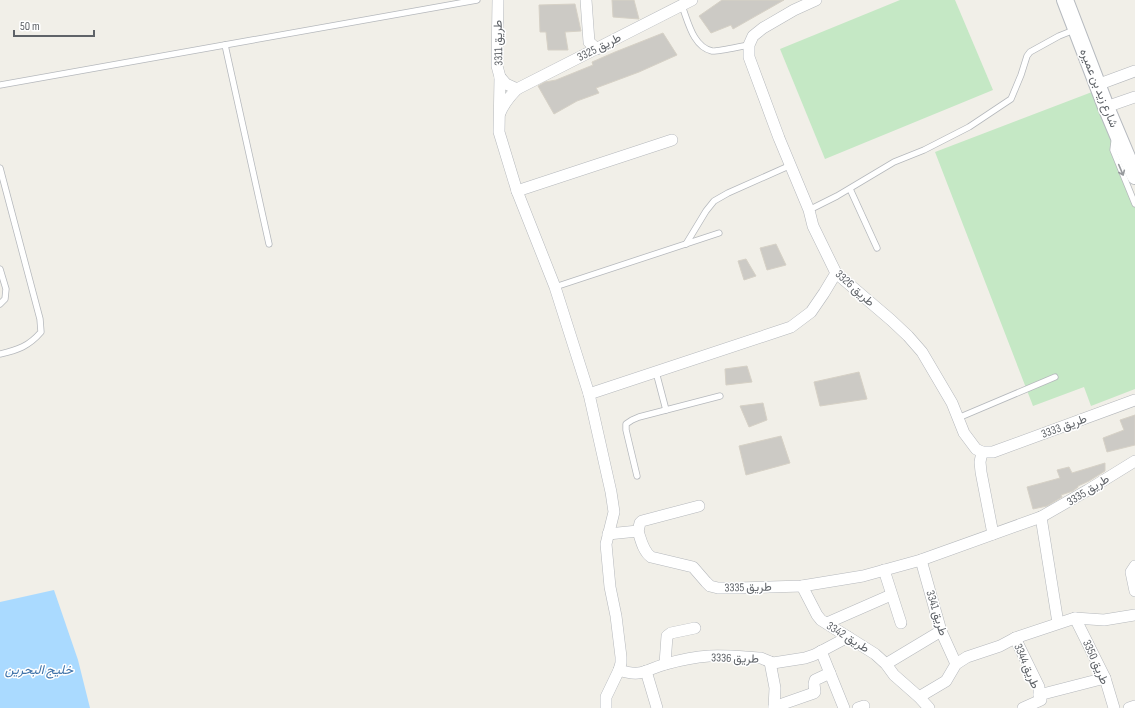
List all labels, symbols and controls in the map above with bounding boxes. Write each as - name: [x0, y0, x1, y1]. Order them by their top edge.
- scale bar: [14, 12, 94, 38]
- text: 50 m: [20, 19, 40, 34]
- street label: طريق 3311: [491, 20, 506, 66]
- street label: طريق 3325: [575, 30, 624, 65]
- street label: شارع زيد بن عميره: [1075, 47, 1121, 130]
- one-way arrow: [1117, 164, 1125, 176]
- street label: طريق 3326: [832, 267, 878, 310]
- street label: طريق 3333: [1039, 411, 1089, 442]
- street label: طريق 3335: [1064, 471, 1112, 509]
- street label: طريق 3335: [724, 580, 772, 595]
- street label: طريق 3341: [923, 589, 951, 638]
- street label: طريق 3342: [824, 618, 872, 656]
- street label: طريق 3350: [1079, 637, 1112, 687]
- street label: طريق 3344: [1010, 641, 1043, 691]
- street label: طريق 3336: [711, 650, 759, 667]
- water label: خليج البحرين: [5, 662, 74, 679]

